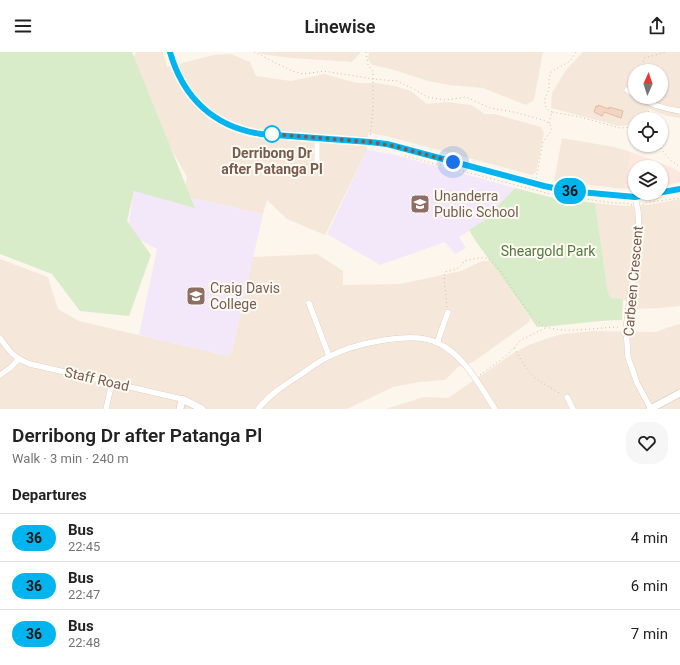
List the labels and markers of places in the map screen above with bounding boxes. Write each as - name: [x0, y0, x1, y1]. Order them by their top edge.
- marker: Derribong Dr after Patanga Pl: [263, 125, 281, 143]
- place label: Derribong Dr after Patanga Pl: [221, 145, 323, 177]
- place label: Unanderra Public School: [434, 188, 519, 220]
- school or university icon: Unanderra Public School: [409, 193, 431, 215]
- place label: Craig Davis College: [210, 280, 280, 312]
- school or university icon: Craig Davis College: [185, 285, 207, 307]

